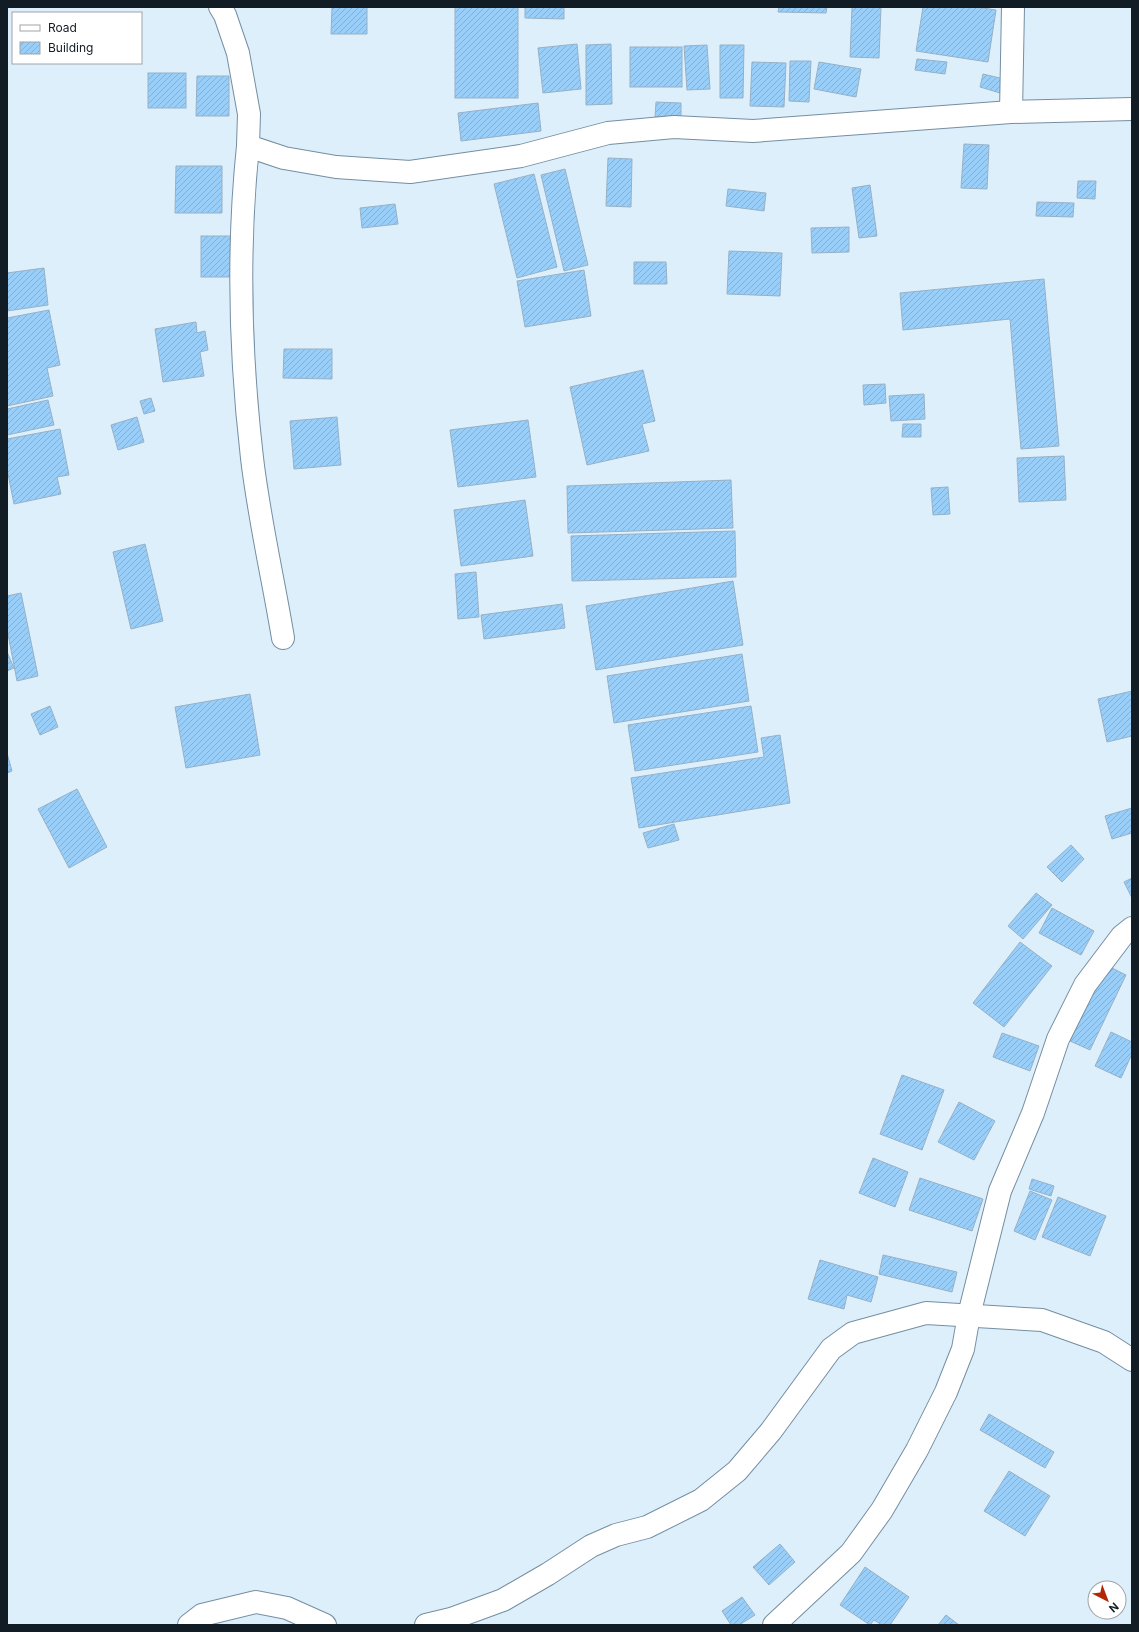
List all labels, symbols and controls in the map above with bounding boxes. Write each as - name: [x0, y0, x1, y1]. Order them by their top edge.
- legend: [12, 12, 142, 64]
- text: Road: [48, 20, 77, 35]
- text: Building: [48, 40, 93, 55]
- north arrow: [1087, 1580, 1127, 1620]
- text: N: [1106, 1599, 1121, 1615]

